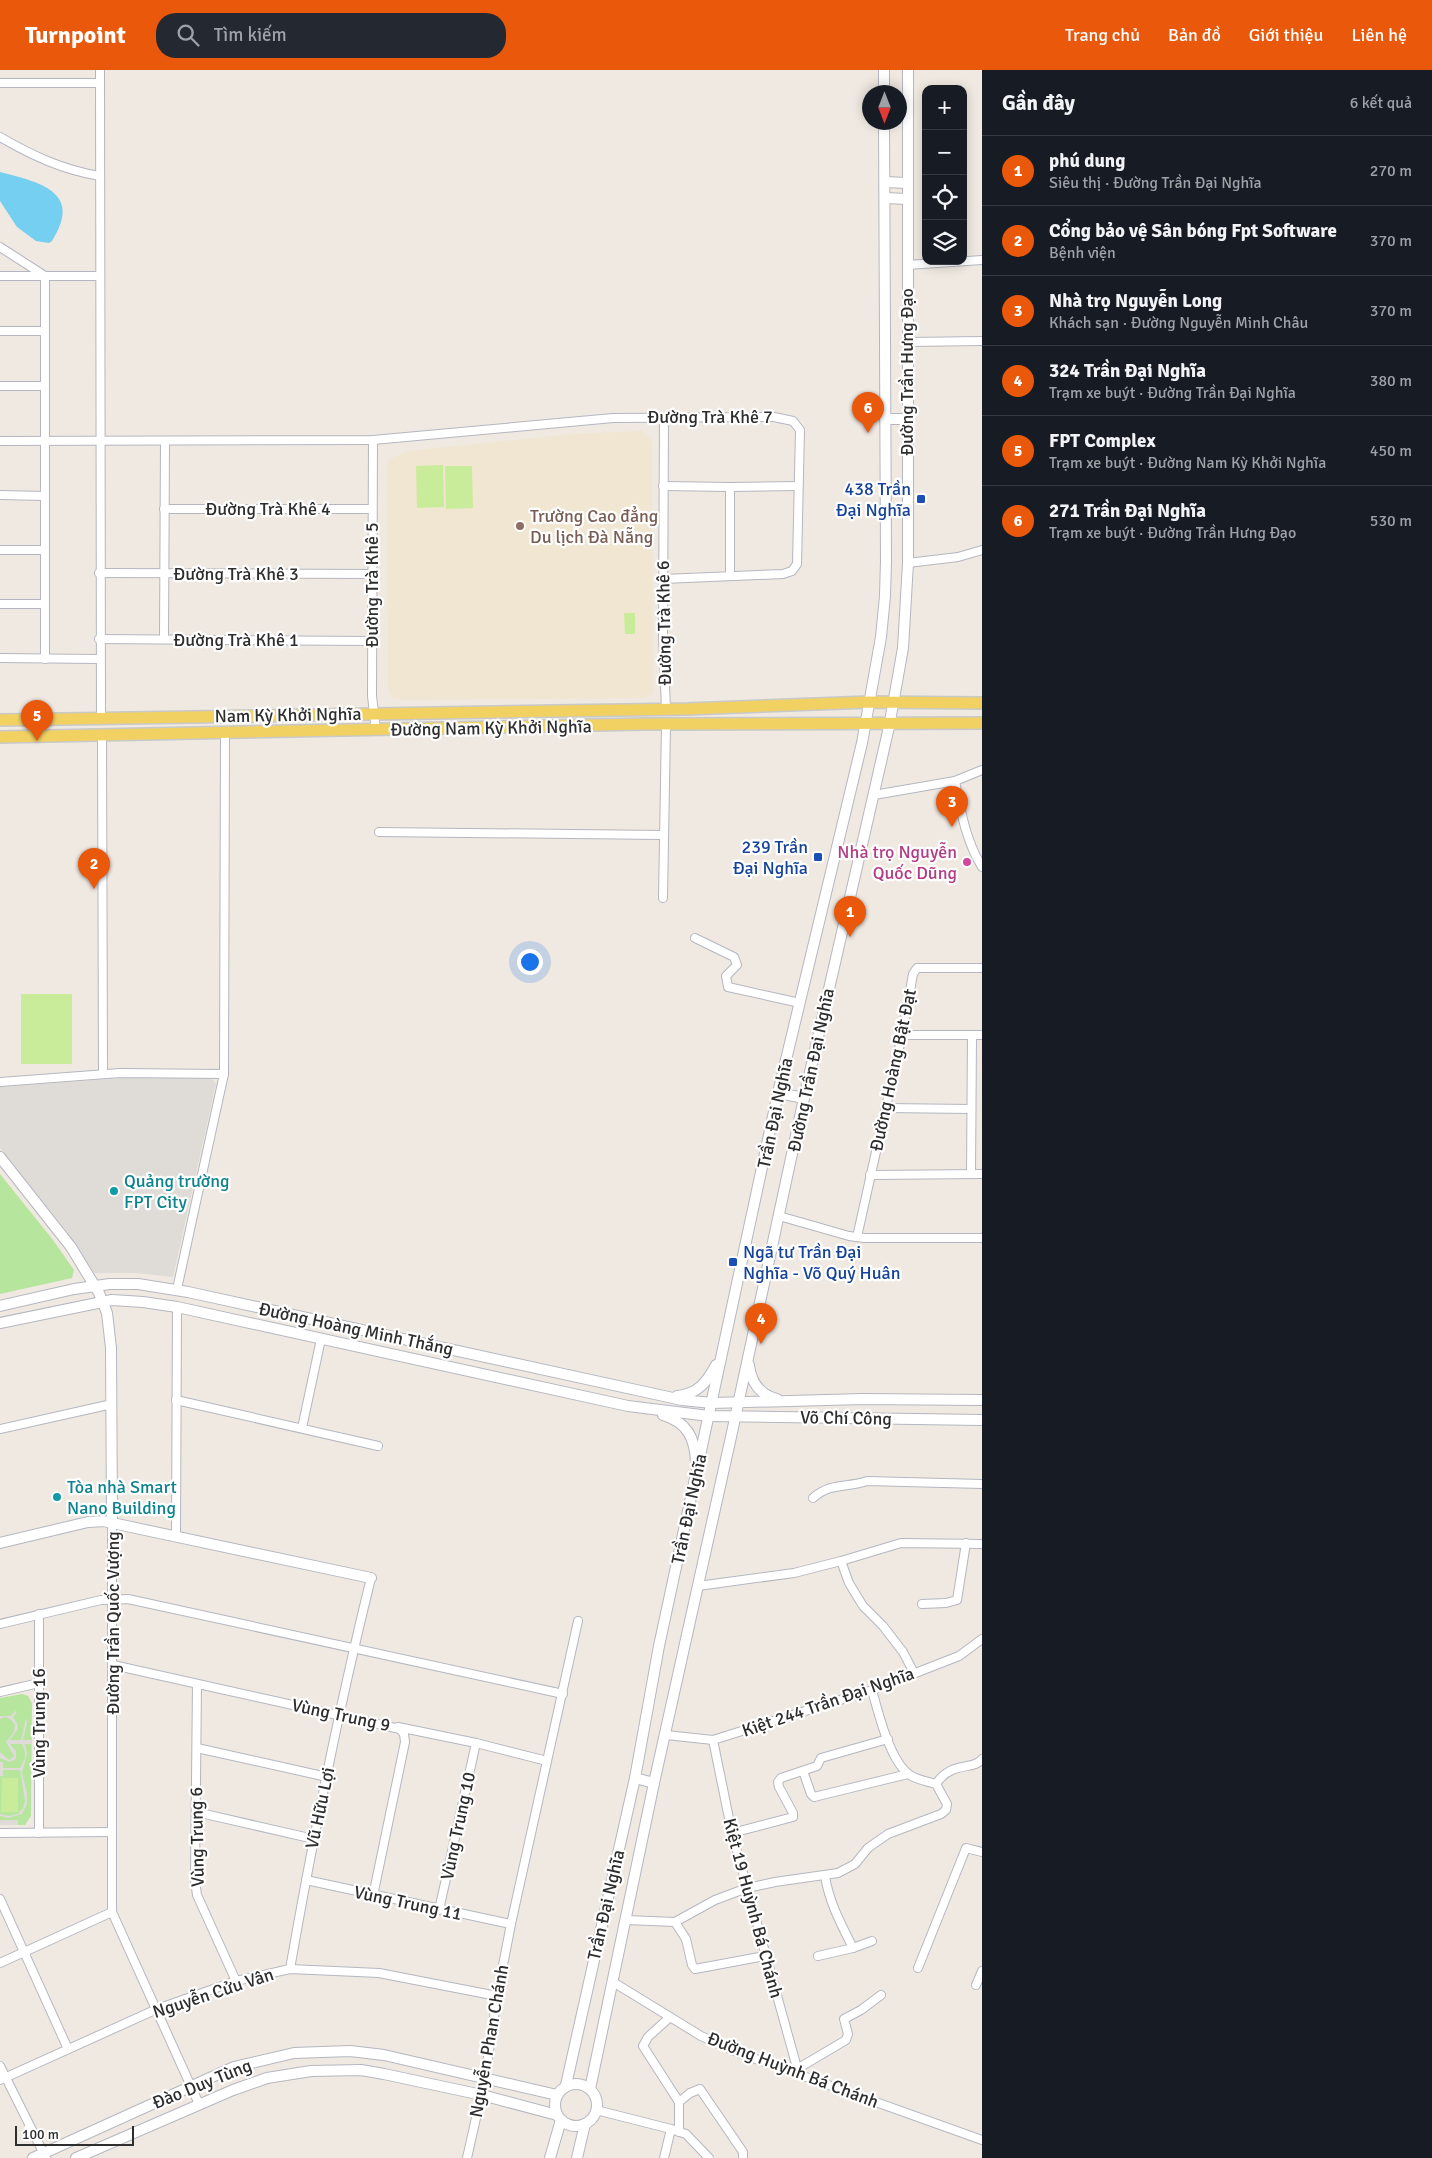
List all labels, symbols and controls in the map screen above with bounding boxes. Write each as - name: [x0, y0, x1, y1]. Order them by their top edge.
- search box: [156, 13, 506, 58]
- text: Turnpoint: [25, 20, 126, 50]
- icon: search: [174, 21, 202, 49]
- text: Tìm kiếm: [214, 23, 287, 47]
- text: Trang chủ: [1065, 24, 1140, 46]
- text: Bản đồ: [1168, 24, 1221, 46]
- text: Giới thiệu: [1249, 24, 1323, 46]
- text: Liên hệ: [1351, 24, 1407, 46]
- north arrow: [862, 85, 907, 130]
- map controls: [922, 85, 967, 265]
- button: +: [922, 85, 967, 130]
- text: Gần đây: [1002, 90, 1075, 116]
- text: 6 kết quả: [1350, 93, 1412, 113]
- button: −: [922, 130, 967, 175]
- text: phú dung: [1049, 149, 1125, 173]
- text: 1: [1014, 161, 1022, 181]
- text: 270 m: [1370, 161, 1412, 181]
- text: Siêu thị · Đường Trần Đại Nghĩa: [1049, 173, 1262, 193]
- button: locate: [922, 175, 967, 220]
- text: Cổng bảo vệ Sân bóng Fpt Software: [1049, 219, 1337, 243]
- button: layers: [922, 220, 967, 265]
- text: 2: [1014, 231, 1022, 251]
- text: 370 m: [1370, 231, 1412, 251]
- text: Bệnh viện: [1049, 243, 1116, 263]
- street label: Đường Trần Hưng Đạo: [896, 288, 918, 456]
- text: Nhà trọ Nguyễn Long: [1049, 289, 1222, 313]
- text: 3: [1014, 301, 1022, 321]
- text: 370 m: [1370, 301, 1412, 321]
- text: Khách sạn · Đường Nguyễn Minh Châu: [1049, 313, 1308, 333]
- text: 324 Trần Đại Nghĩa: [1049, 359, 1206, 383]
- text: 4: [1014, 371, 1022, 391]
- text: 380 m: [1370, 371, 1412, 391]
- text: Trạm xe buýt · Đường Trần Đại Nghĩa: [1049, 383, 1296, 403]
- pin: 6: [852, 392, 884, 433]
- street label: Đường Trà Khê 7: [647, 406, 773, 428]
- text: FPT Complex: [1049, 429, 1156, 453]
- text: 5: [1014, 441, 1022, 461]
- text: 450 m: [1370, 441, 1412, 461]
- text: Trạm xe buýt · Đường Nam Kỳ Khởi Nghĩa: [1049, 453, 1326, 473]
- place label: 438 Trần Đại Nghĩa: [836, 478, 911, 521]
- marker: 438 Trần Đại Nghĩa: [915, 493, 927, 505]
- street label: Đường Trà Khê 4: [205, 498, 331, 520]
- text: 271 Trần Đại Nghĩa: [1049, 499, 1206, 523]
- place label: Trường Cao đẳng Du lịch Đà Nẵng: [530, 505, 658, 548]
- text: 6: [1014, 511, 1022, 531]
- text: 530 m: [1370, 511, 1412, 531]
- marker: Trường Cao đẳng Du lịch Đà Nẵng: [514, 520, 526, 532]
- street label: Đường Trà Khê 5: [361, 522, 383, 648]
- text: Trạm xe buýt · Đường Trần Hưng Đạo: [1049, 523, 1296, 543]
- street label: Đường Trà Khê 6: [652, 560, 676, 686]
- street label: Đường Trà Khê 3: [173, 563, 299, 585]
- street label: Đường Trà Khê 1: [173, 629, 299, 651]
- pin: 5: [21, 700, 53, 741]
- street label: Nam Kỳ Khởi Nghĩa: [214, 703, 362, 727]
- street label: Đường Nam Kỳ Khởi Nghĩa: [390, 715, 592, 741]
- pin: 3: [936, 786, 968, 827]
- place label: 239 Trần Đại Nghĩa: [733, 836, 808, 879]
- place label: Nhà trọ Nguyễn Quốc Dũng: [837, 841, 957, 884]
- pin: 2: [78, 848, 110, 889]
- marker: 239 Trần Đại Nghĩa: [812, 851, 824, 863]
- marker: Nhà trọ Nguyễn Quốc Dũng: [961, 856, 973, 868]
- pin: 1: [834, 896, 866, 937]
- your location: [517, 949, 543, 975]
- street label: Đường Trần Đại Nghĩa: [783, 986, 839, 1154]
- street label: Đường Hoàng Bật Đạt: [865, 987, 921, 1153]
- street label: Trần Đại Nghĩa: [753, 1056, 797, 1170]
- place label: Quảng trường FPT City: [124, 1170, 230, 1213]
- marker: Quảng trường FPT City: [108, 1185, 120, 1197]
- place label: Ngã tư Trần Đại Nghĩa - Võ Quý Huân: [743, 1241, 901, 1284]
- marker: Ngã tư Trần Đại Nghĩa - Võ Quý Huân: [727, 1256, 739, 1268]
- street label: Đường Hoàng Minh Thắng: [257, 1298, 455, 1360]
- pin: 4: [745, 1303, 777, 1344]
- street label: Võ Chí Công: [800, 1406, 892, 1430]
- street label: Trần Đại Nghĩa: [667, 1452, 711, 1566]
- place label: Tòa nhà Smart Nano Building: [67, 1476, 177, 1519]
- marker: Tòa nhà Smart Nano Building: [51, 1491, 63, 1503]
- street label: Đường Trần Quốc Vượng: [102, 1531, 124, 1715]
- street label: Kiệt 244 Trần Đại Nghĩa: [739, 1662, 917, 1742]
- street label: Vùng Trung 16: [28, 1668, 50, 1778]
- street label: Vùng Trung 9: [290, 1694, 392, 1736]
- street label: Vũ Hữu Lợi: [301, 1765, 339, 1851]
- street label: Vùng Trung 10: [436, 1770, 480, 1882]
- street label: Vùng Trung 6: [185, 1787, 209, 1887]
- street label: Kiệt 19 Huỳnh Bá Chánh: [718, 1815, 788, 2001]
- street label: Trần Đại Nghĩa: [583, 1848, 629, 1962]
- street label: Vùng Trung 11: [352, 1881, 464, 1925]
- street label: Nguyễn Cửu Vân: [150, 1963, 276, 2023]
- street label: Nguyễn Phan Chánh: [465, 1963, 513, 2119]
- street label: Đường Huỳnh Bá Chánh: [704, 2027, 882, 2113]
- street label: Đào Duy Tùng: [149, 2054, 255, 2114]
- scale bar: [15, 2123, 134, 2146]
- text: 100 m: [22, 2126, 59, 2143]

